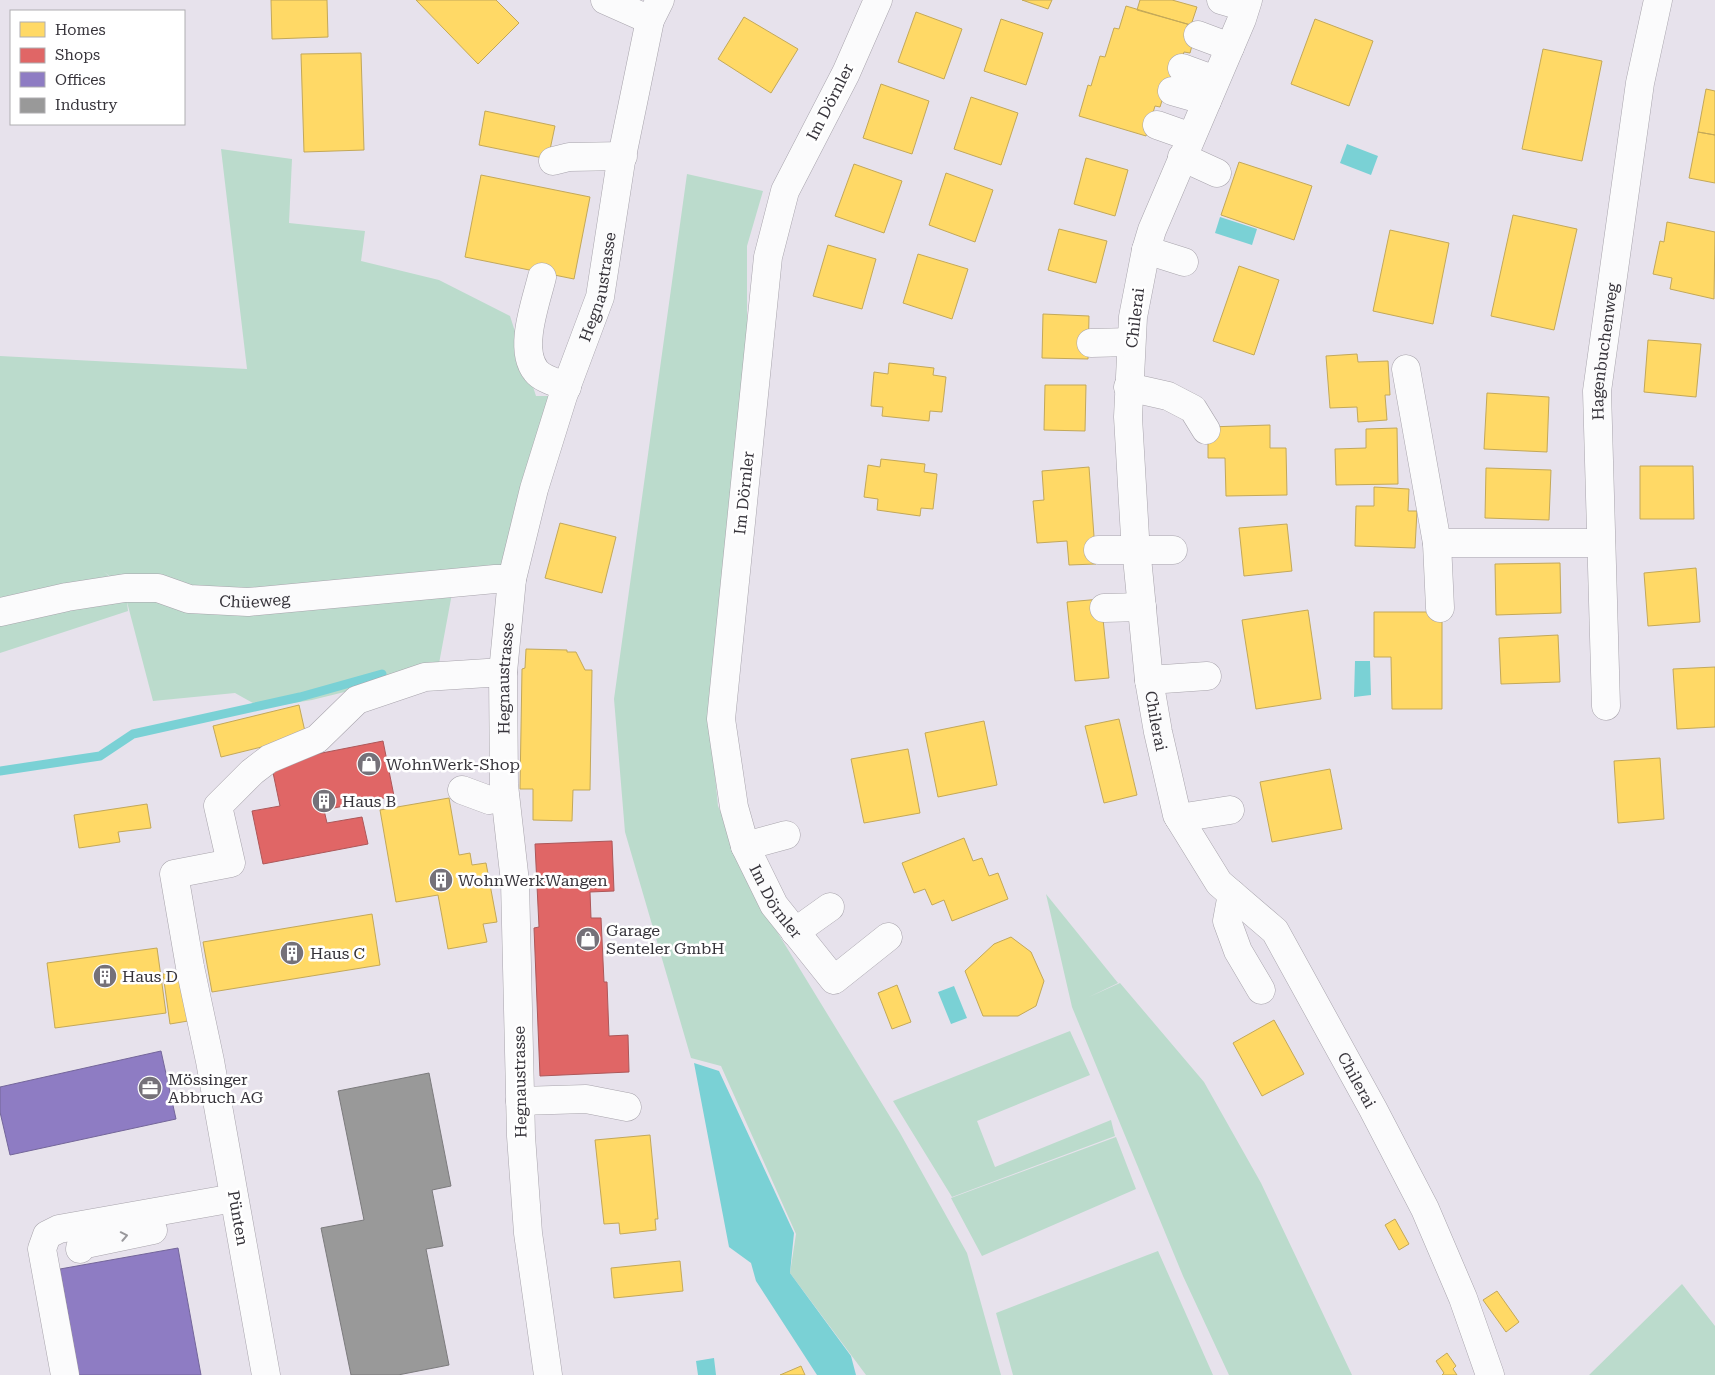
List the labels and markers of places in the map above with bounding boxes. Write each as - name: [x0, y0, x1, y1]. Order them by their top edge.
- shop icon: WohnWerk-Shop: [356, 751, 382, 777]
- place label: WohnWerk-Shop: [386, 755, 520, 774]
- building icon: Haus B: [311, 788, 337, 814]
- place label: Haus B: [342, 792, 396, 811]
- building icon: WohnWerkWangen: [428, 867, 454, 893]
- place label: WohnWerkWangen: [458, 871, 607, 890]
- place label: Garage Senteler GmbH: [606, 921, 725, 958]
- shop icon: Garage Senteler GmbH: [575, 926, 601, 952]
- building icon: Haus C: [279, 940, 305, 966]
- place label: Haus C: [310, 944, 365, 963]
- building icon: Haus D: [92, 963, 118, 989]
- place label: Haus D: [122, 967, 178, 986]
- place label: Mössinger Abbruch AG: [168, 1070, 264, 1107]
- office icon: Mössinger Abbruch AG: [137, 1075, 163, 1101]

